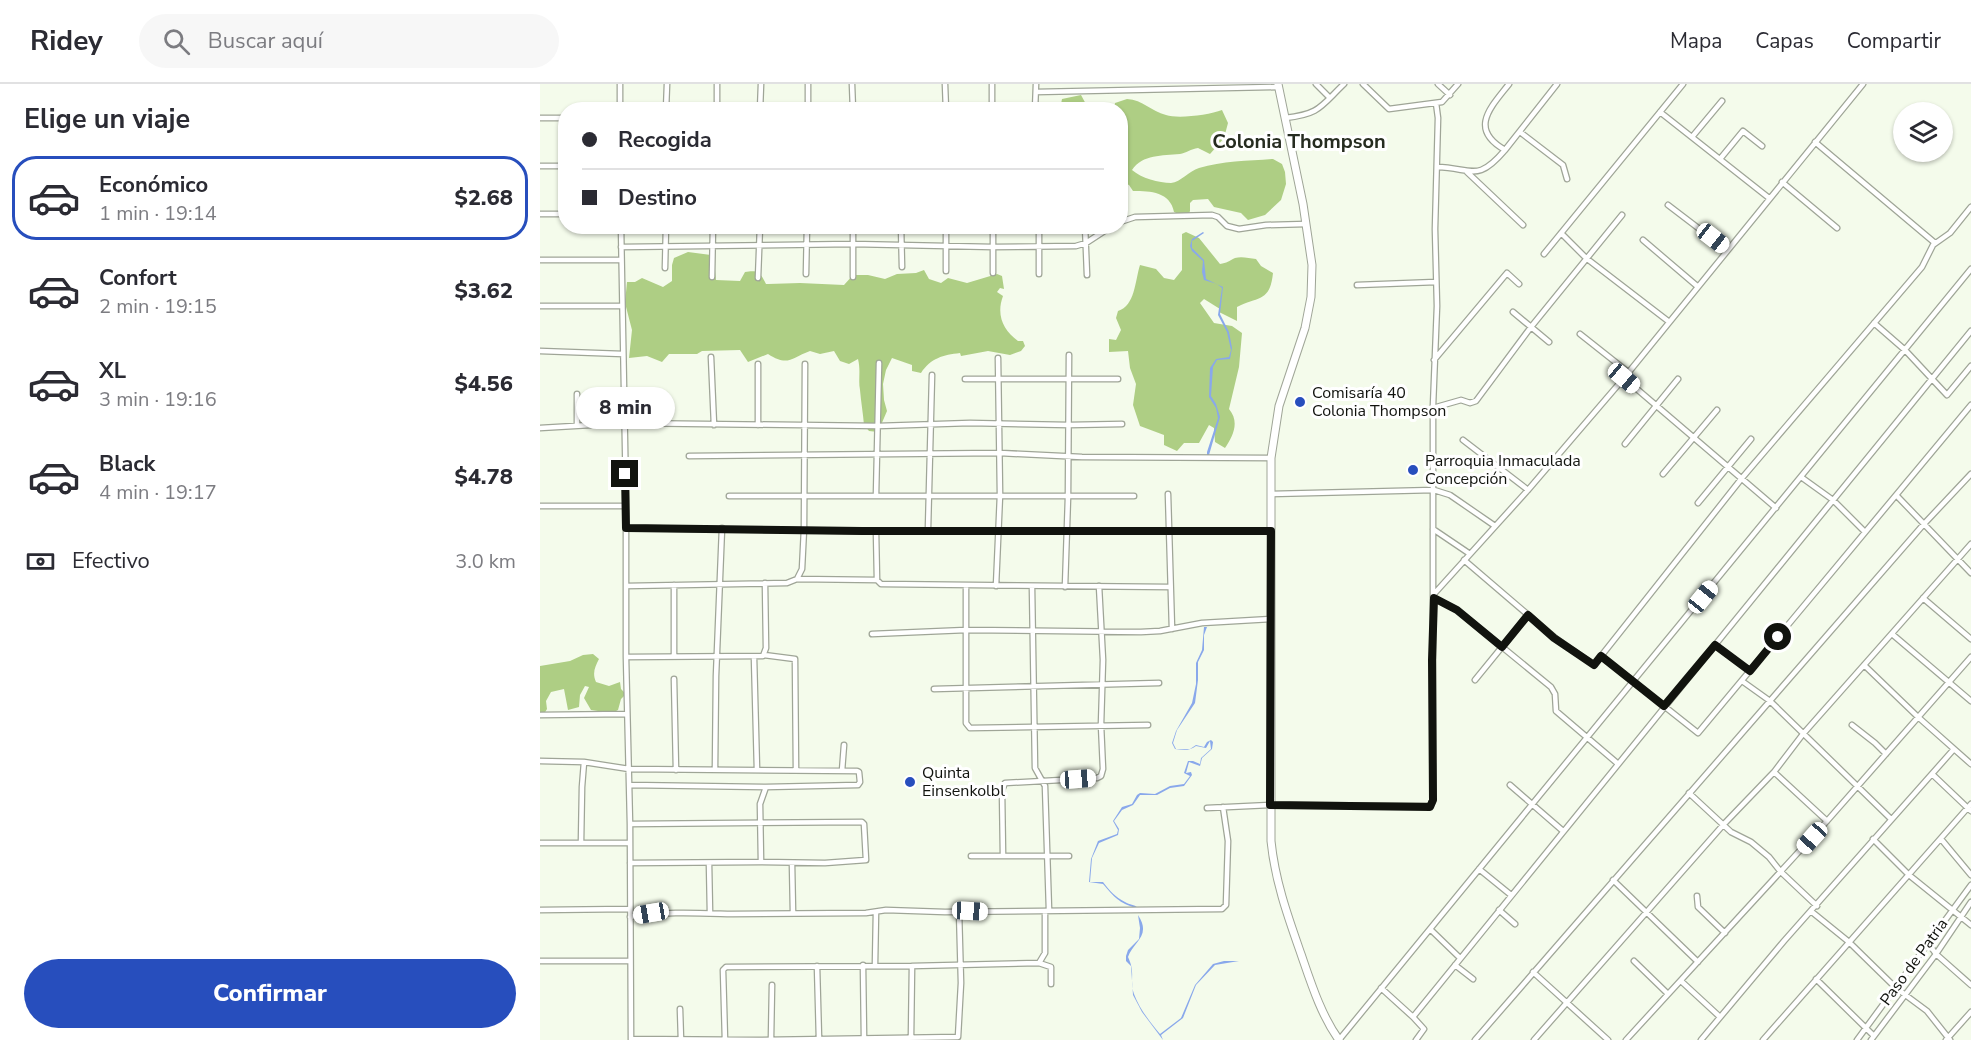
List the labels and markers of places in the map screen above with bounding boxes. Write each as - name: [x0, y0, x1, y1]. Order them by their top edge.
- place label: Comisaría 40 Colonia Thompson: [1312, 382, 1446, 422]
- marker: Comisaría 40 Colonia Thompson: [1293, 395, 1307, 409]
- place label: Parroquia Inmaculada Concepción: [1425, 450, 1581, 490]
- marker: Parroquia Inmaculada Concepción: [1406, 463, 1420, 477]
- place label: Quinta Einsenkolbl: [922, 762, 1005, 802]
- marker: Quinta Einsenkolbl: [903, 775, 917, 789]

